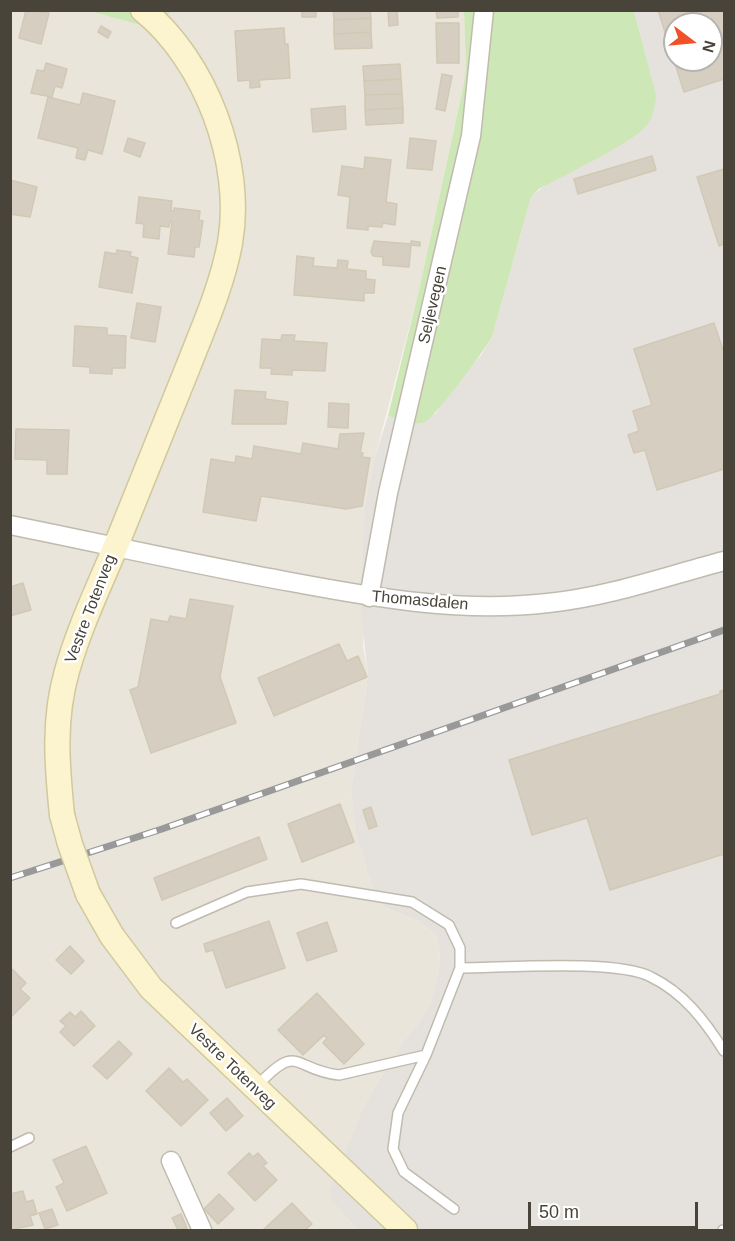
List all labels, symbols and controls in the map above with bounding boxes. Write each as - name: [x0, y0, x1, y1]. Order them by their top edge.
- north arrow: [663, 12, 723, 72]
- text: N: [699, 39, 719, 54]
- street label: Seljevegen: [415, 264, 451, 346]
- street label: Vestre Totenveg: [61, 552, 121, 666]
- street label: Thomasdalen: [371, 587, 469, 615]
- street label: Vestre Totenveg: [184, 1020, 280, 1114]
- scale bar: [531, 1190, 700, 1228]
- text: 50 m: [539, 1202, 579, 1222]

